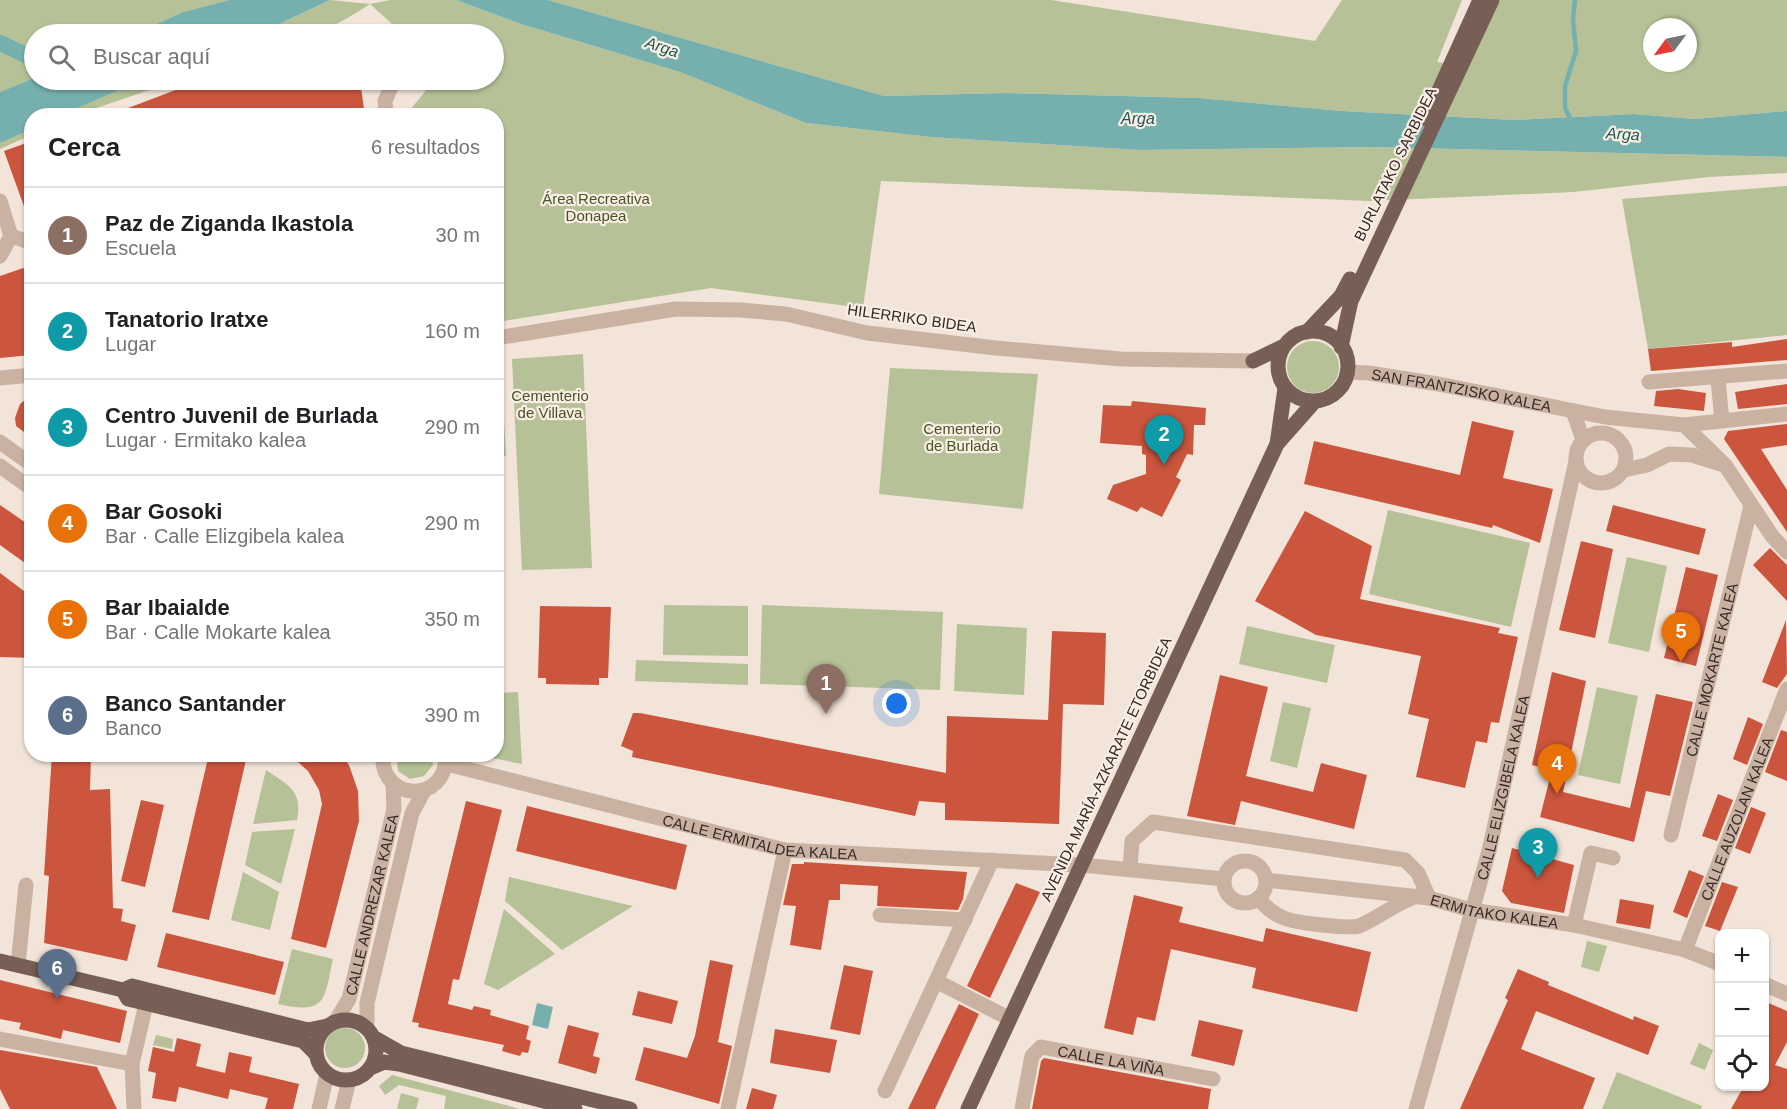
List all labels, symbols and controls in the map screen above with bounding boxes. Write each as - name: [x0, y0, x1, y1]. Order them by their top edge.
- north arrow: [1643, 18, 1697, 72]
- search box: [24, 24, 504, 90]
- water label: Arga: [642, 33, 681, 60]
- icon: search: [45, 41, 78, 74]
- text: Buscar aquí: [93, 44, 210, 69]
- street label: BURLATAKO SARBIDEA: [1350, 84, 1440, 244]
- water label: Arga: [1120, 110, 1155, 127]
- water label: Arga: [1605, 124, 1641, 144]
- text: Cerca: [48, 132, 120, 162]
- text: 6 resultados: [371, 136, 480, 158]
- park label: Área Recreativa Donapea: [542, 190, 650, 224]
- text: Paz de Ziganda Ikastola: [105, 211, 353, 236]
- text: 1: [62, 224, 73, 246]
- text: 30 m: [436, 224, 480, 246]
- text: Escuela: [105, 237, 176, 259]
- street label: HILERRIKO BIDEA: [846, 301, 978, 335]
- text: Tanatorio Iratxe: [105, 307, 268, 332]
- text: 2: [62, 320, 73, 342]
- text: 160 m: [424, 320, 480, 342]
- text: Lugar: [105, 333, 156, 355]
- street label: SAN FRANTZISKO KALEA: [1370, 365, 1553, 415]
- park label: Cementerio de Villava: [511, 387, 589, 421]
- text: Centro Juvenil de Burlada: [105, 403, 378, 428]
- text: 3: [62, 416, 73, 438]
- text: 290 m: [424, 416, 480, 438]
- pin: 2: [1144, 416, 1184, 465]
- park label: Cementerio de Burlada: [923, 420, 1001, 454]
- text: Lugar · Ermitako kalea: [105, 429, 306, 451]
- text: Bar Gosoki: [105, 499, 222, 524]
- text: 4: [62, 512, 73, 534]
- text: 290 m: [424, 512, 480, 534]
- text: Bar · Calle Elizgibela kalea: [105, 525, 344, 547]
- street label: CALLE MOKARTE KALEA: [1682, 581, 1740, 758]
- text: Bar Ibaialde: [105, 595, 230, 620]
- text: 5: [62, 608, 73, 630]
- text: 350 m: [424, 608, 480, 630]
- pin: 5: [1662, 612, 1700, 662]
- text: Bar · Calle Mokarte kalea: [105, 621, 331, 643]
- street label: AVENIDA MARÍA-AZKARATE ETORBIDEA: [1037, 634, 1175, 904]
- pin: 1: [806, 664, 846, 714]
- your location: [882, 689, 911, 718]
- text: Banco Santander: [105, 691, 286, 716]
- street label: CALLE ELIZGIBELA KALEA: [1473, 693, 1532, 882]
- text: 6: [62, 704, 73, 726]
- text: 390 m: [424, 704, 480, 726]
- text: Banco: [105, 717, 162, 739]
- street label: CALLE AUZOLAN KALEA: [1697, 734, 1776, 903]
- pin: 4: [1538, 744, 1576, 794]
- street label: CALLE ERMITALDEA KALEA: [661, 811, 858, 862]
- street label: CALLE ANDREZAR KALEA: [342, 812, 401, 997]
- pin: 3: [1518, 828, 1558, 878]
- street label: ERMITAKO KALEA: [1429, 890, 1560, 931]
- map controls: [1715, 929, 1769, 1091]
- button: +: [1715, 929, 1769, 983]
- pin: 6: [38, 950, 76, 999]
- button: −: [1715, 983, 1769, 1037]
- button: locate: [1715, 1037, 1769, 1091]
- street label: CALLE LA VIÑA: [1056, 1042, 1166, 1078]

